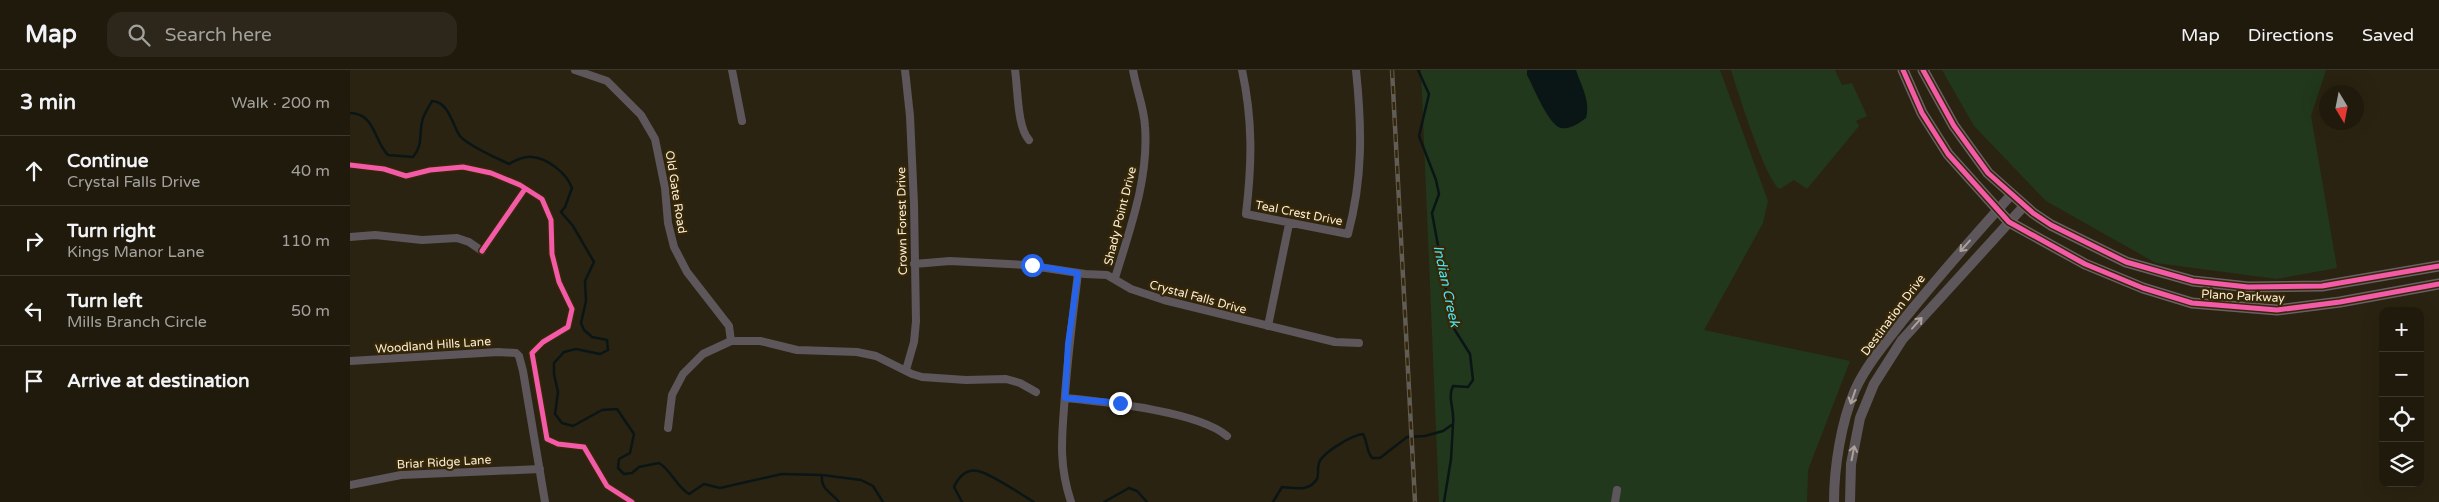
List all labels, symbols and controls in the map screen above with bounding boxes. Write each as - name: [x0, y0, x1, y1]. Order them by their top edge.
- search box: [107, 12, 457, 57]
- text: Map: [25, 20, 77, 49]
- icon: search: [125, 21, 153, 49]
- text: Search here: [165, 24, 272, 46]
- text: Map: [2181, 24, 2220, 46]
- text: Directions: [2248, 24, 2334, 46]
- text: Saved: [2362, 24, 2414, 46]
- north arrow: [2319, 85, 2364, 130]
- text: 3 min: [20, 90, 76, 115]
- text: Walk · 200 m: [231, 93, 330, 113]
- text: Continue: [67, 150, 149, 172]
- street label: Old Gate Road: [663, 150, 689, 234]
- icon: ahead: [20, 157, 48, 185]
- text: 40 m: [291, 161, 330, 181]
- street label: Shady Point Drive: [1101, 165, 1139, 267]
- street label: Crown Forest Drive: [894, 167, 910, 275]
- text: Crystal Falls Drive: [67, 172, 200, 192]
- street label: Teal Crest Drive: [1254, 198, 1344, 228]
- text: Turn right: [67, 220, 155, 242]
- icon: right: [20, 227, 48, 255]
- text: 110 m: [281, 231, 330, 251]
- one-way arrow: [1959, 240, 1971, 253]
- text: Kings Manor Lane: [67, 242, 205, 262]
- water label: Indian Creek: [1430, 244, 1464, 330]
- route start: [1021, 254, 1044, 277]
- street label: Destination Drive: [1858, 272, 1928, 358]
- street label: Crystal Falls Drive: [1148, 277, 1248, 317]
- street label: Plano Parkway: [2201, 287, 2286, 305]
- text: Turn left: [67, 290, 143, 312]
- icon: left: [20, 297, 48, 325]
- text: 50 m: [291, 301, 330, 321]
- map controls: [2379, 307, 2424, 487]
- button: +: [2379, 307, 2424, 352]
- text: Mills Branch Circle: [67, 312, 207, 332]
- one-way arrow: [1911, 316, 1923, 329]
- street label: Woodland Hills Lane: [375, 334, 492, 356]
- button: −: [2379, 352, 2424, 397]
- icon: arrive: [20, 367, 48, 395]
- text: Arrive at destination: [67, 370, 250, 392]
- one-way arrow: [1848, 388, 1858, 404]
- route end: [1109, 392, 1132, 415]
- button: locate: [2379, 397, 2424, 442]
- button: layers: [2379, 442, 2424, 487]
- one-way arrow: [1849, 446, 1858, 462]
- street label: Briar Ridge Lane: [396, 453, 492, 471]

